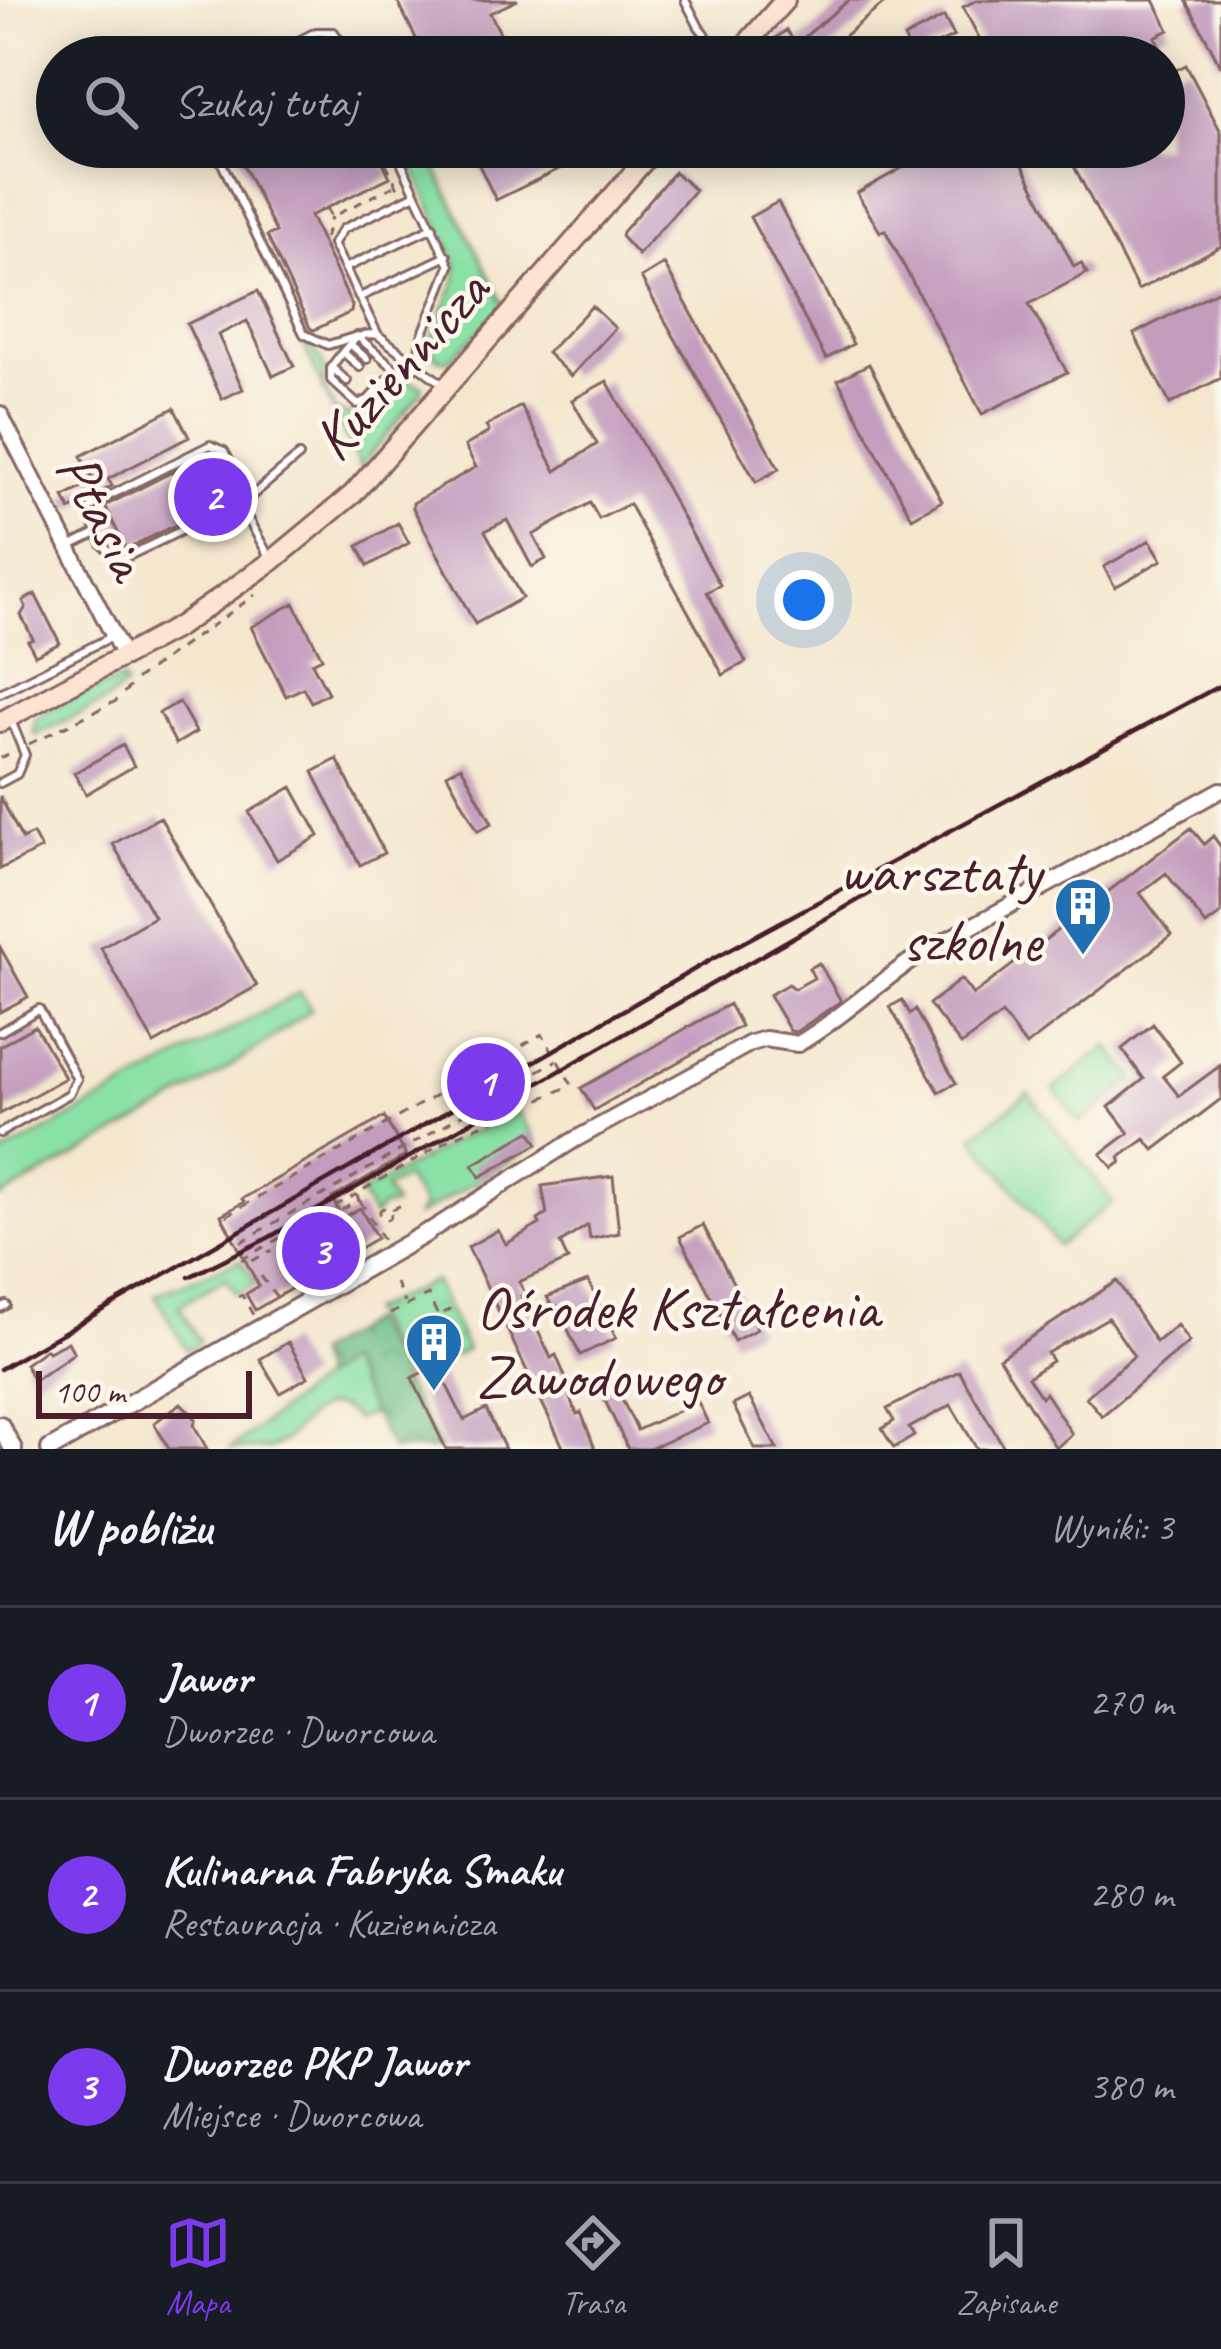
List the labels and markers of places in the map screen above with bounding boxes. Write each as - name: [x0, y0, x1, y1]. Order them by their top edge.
- pin: 2: [174, 452, 252, 542]
- place label: warsztaty szkolne: [839, 834, 1046, 979]
- building icon: warsztaty szkolne: [1052, 875, 1114, 957]
- pin: 1: [447, 1037, 525, 1127]
- pin: 3: [282, 1206, 360, 1296]
- place label: Ośrodek Kształcenia Zawodowego: [476, 1270, 884, 1415]
- building icon: Ośrodek Kształcenia Zawodowego: [403, 1311, 465, 1393]

